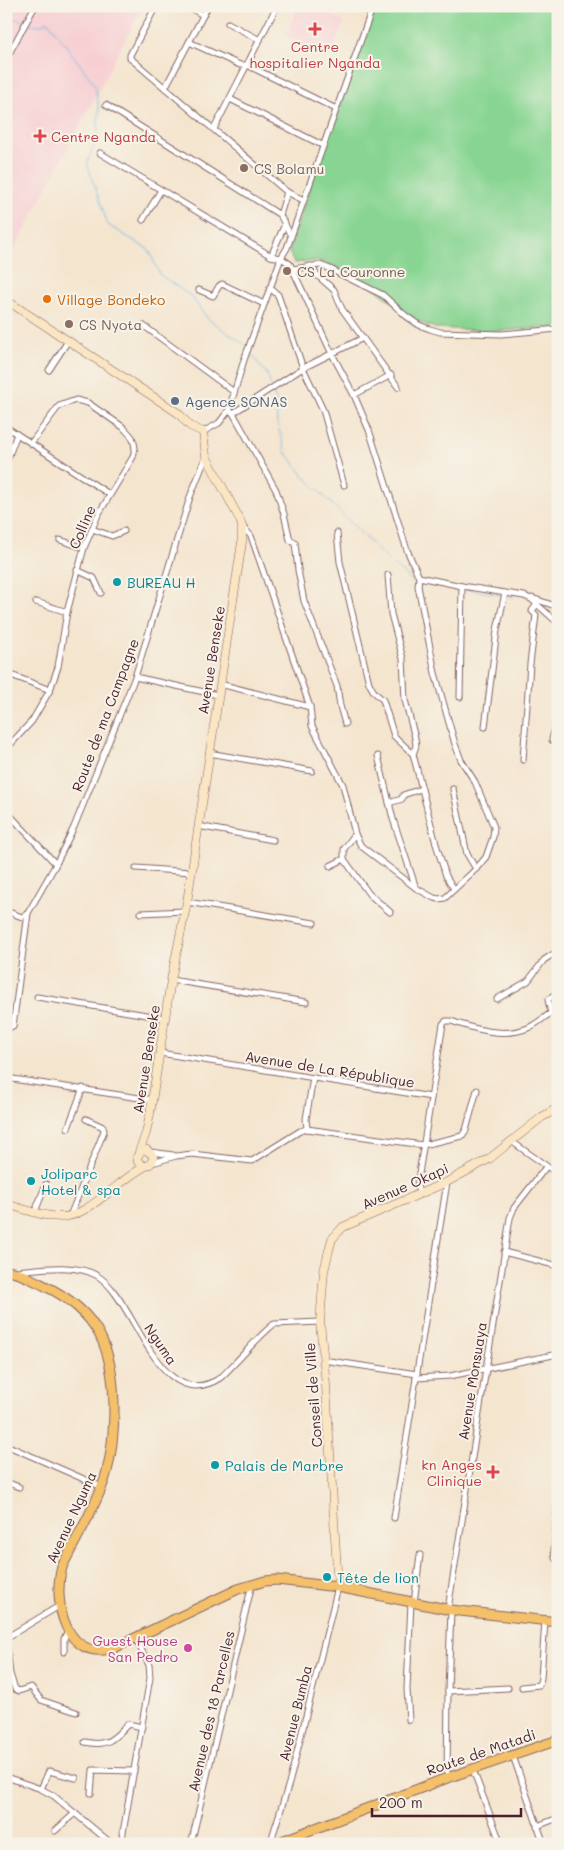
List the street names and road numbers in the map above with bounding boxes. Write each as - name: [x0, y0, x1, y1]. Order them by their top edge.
- street label: Colline: [64, 502, 100, 552]
- street label: Avenue Benseke: [193, 604, 229, 716]
- street label: Route de ma Campagne: [67, 636, 143, 794]
- street label: Avenue Benseke: [128, 1003, 164, 1115]
- street label: Avenue de La République: [244, 1046, 416, 1092]
- street label: Avenue Okapi: [359, 1158, 451, 1214]
- street label: Nguma: [140, 1320, 182, 1368]
- street label: Avenue Monsuaya: [453, 1321, 491, 1441]
- street label: Conseil de Ville: [300, 1342, 326, 1448]
- street label: Avenue Nguma: [41, 1468, 101, 1566]
- street label: Avenue des 18 Parcelles: [183, 1629, 239, 1793]
- street label: Avenue Bumba: [274, 1663, 316, 1763]
- street label: Route de Matadi: [424, 1724, 538, 1780]

